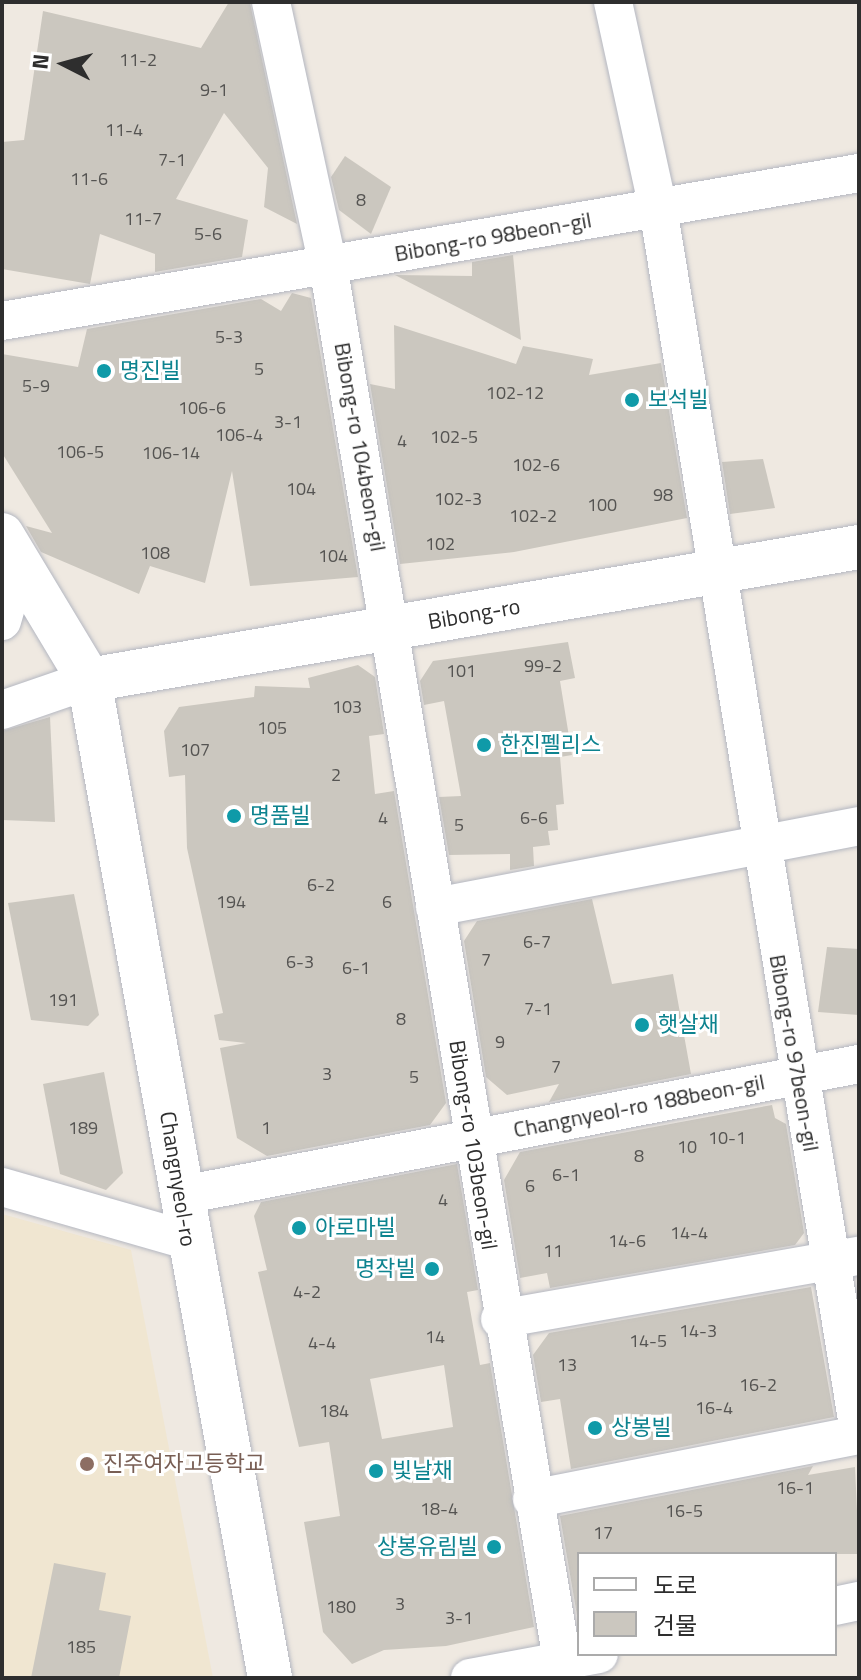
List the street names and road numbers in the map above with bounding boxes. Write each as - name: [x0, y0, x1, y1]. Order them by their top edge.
- street label: Bibong-ro 98beon-gil: [392, 207, 594, 267]
- street label: Bibong-ro 104beon-gil: [329, 340, 391, 554]
- street label: Bibong-ro: [426, 593, 522, 635]
- street label: Bibong-ro 97beon-gil: [764, 952, 824, 1154]
- street label: Bibong-ro 103beon-gil: [443, 1038, 503, 1252]
- street label: Changnyeol-ro 188beon-gil: [511, 1069, 767, 1143]
- street label: Changnyeol-ro: [154, 1110, 202, 1248]

